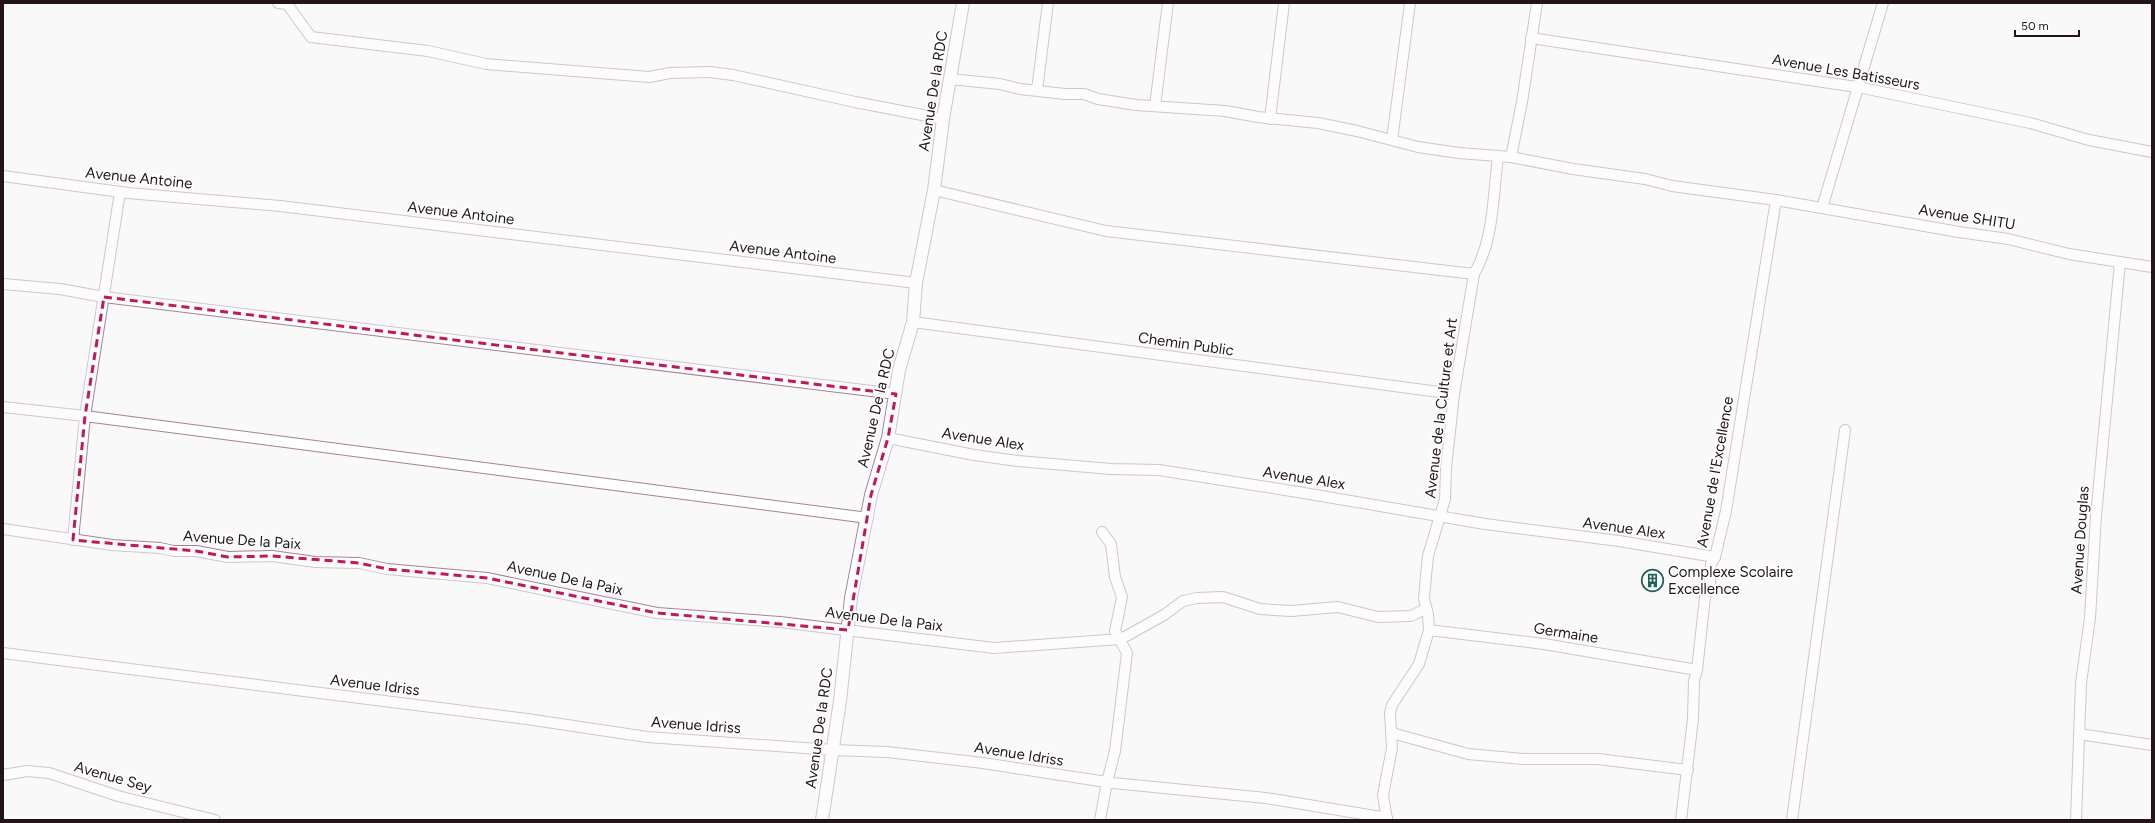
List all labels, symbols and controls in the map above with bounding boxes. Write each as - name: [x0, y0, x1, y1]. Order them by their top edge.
- scale bar: [2015, 12, 2079, 38]
- text: 50 m: [2021, 19, 2049, 33]
- street label: Avenue De la RDC: [915, 29, 951, 153]
- street label: Avenue Les Batisseurs: [1771, 50, 1921, 94]
- street label: Avenue Antoine: [85, 163, 193, 193]
- street label: Avenue Antoine: [407, 198, 515, 228]
- street label: Avenue SHITU: [1917, 200, 2017, 234]
- street label: Avenue Antoine: [729, 237, 837, 267]
- street label: Avenue de la Culture et Art: [1421, 316, 1461, 499]
- street label: Chemin Public: [1137, 328, 1235, 360]
- street label: Avenue De la RDC: [854, 346, 899, 469]
- street label: Avenue de l'Excellence: [1693, 395, 1737, 549]
- street label: Avenue Alex: [941, 424, 1025, 454]
- street label: Avenue Alex: [1262, 463, 1346, 493]
- street label: Avenue Douglas: [2067, 485, 2093, 595]
- street label: Avenue Alex: [1582, 513, 1666, 543]
- street label: Avenue De la Paix: [182, 527, 302, 553]
- street label: Avenue De la Paix: [505, 557, 625, 599]
- place label: Complexe Scolaire Excellence: [1668, 563, 1793, 598]
- building icon: Complexe Scolaire Excellence: [1639, 568, 1665, 594]
- street label: Avenue De la Paix: [824, 603, 944, 635]
- street label: Germaine: [1532, 619, 1600, 647]
- street label: Avenue De la RDC: [802, 666, 836, 790]
- street label: Avenue Idriss: [329, 671, 421, 699]
- street label: Avenue Idriss: [651, 713, 741, 737]
- street label: Avenue Idriss: [973, 738, 1065, 770]
- street label: Avenue Sey: [72, 757, 154, 797]

